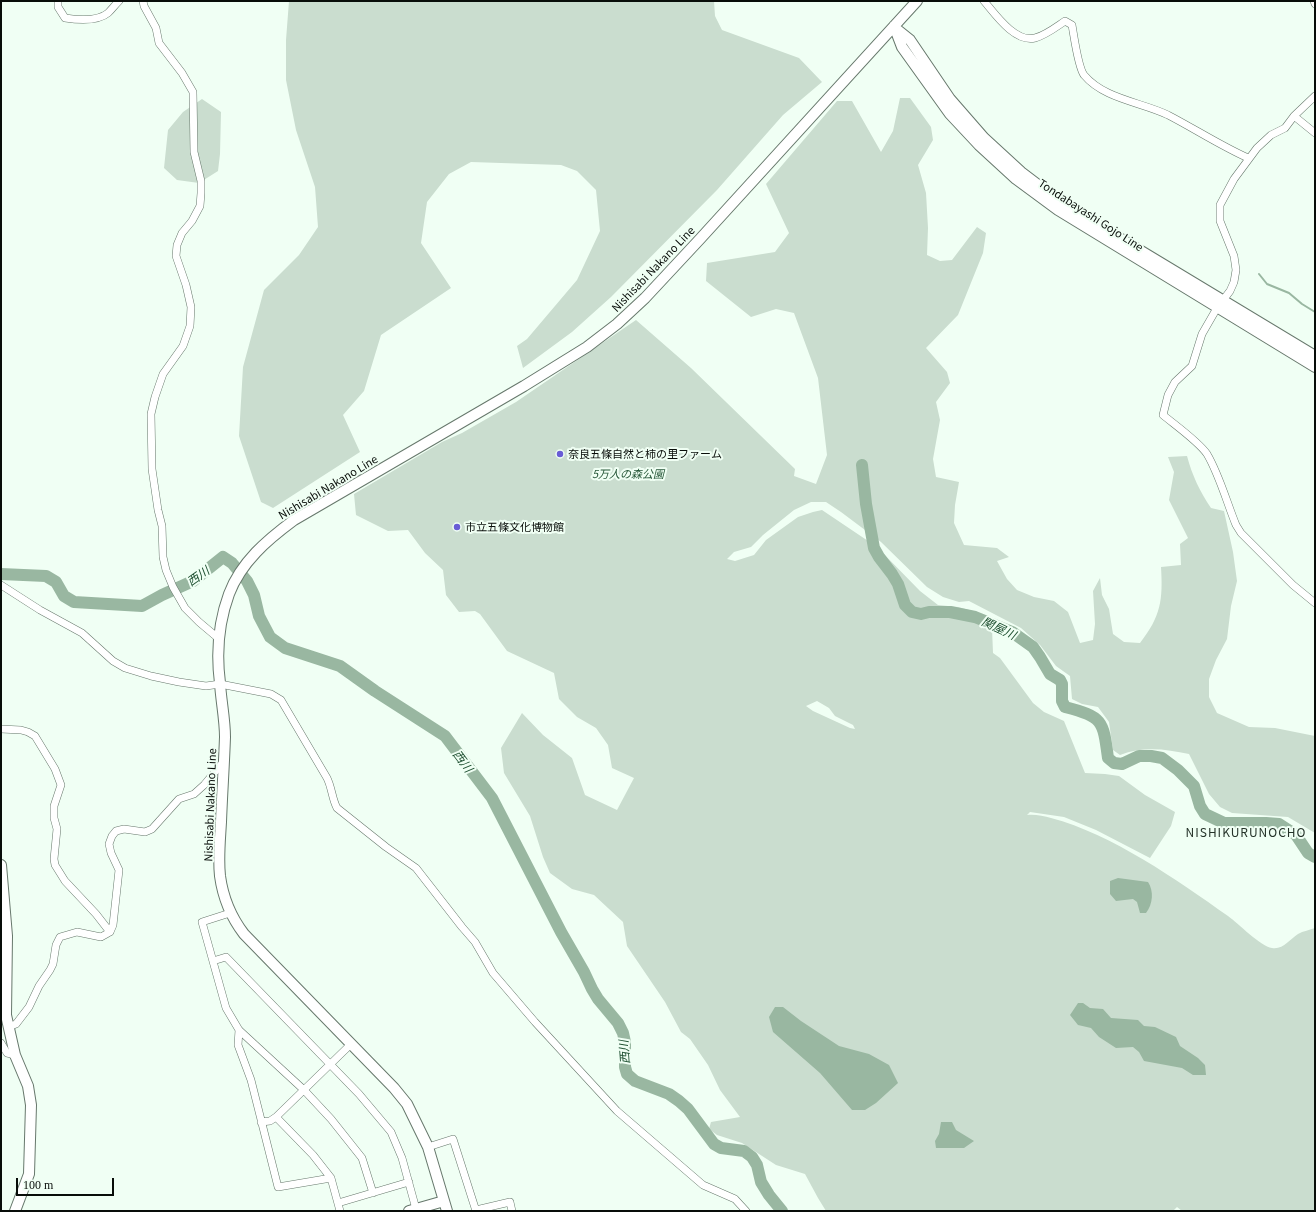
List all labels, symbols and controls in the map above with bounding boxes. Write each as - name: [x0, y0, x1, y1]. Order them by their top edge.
- street label: Tondabayashi Gojo Line: [1036, 176, 1146, 254]
- street label: Nishisabi Nakano Line: [609, 224, 697, 314]
- place label: 奈良五條自然と柿の里ファーム: [568, 447, 722, 461]
- marker: 奈良五條自然と柿の里ファーム: [555, 449, 565, 459]
- street label: Nishisabi Nakano Line: [276, 452, 380, 522]
- park label: 5万人の森公園: [592, 467, 664, 481]
- place label: 市立五條文化博物館: [465, 520, 564, 534]
- marker: 市立五條文化博物館: [452, 522, 462, 532]
- water label: 西川: [184, 563, 212, 589]
- water label: 関屋川: [980, 614, 1018, 642]
- water label: 西川: [450, 747, 476, 775]
- street label: Nishisabi Nakano Line: [201, 748, 219, 862]
- district label: NISHIKURUNOCHO: [1186, 825, 1306, 839]
- water label: 西川: [616, 1040, 632, 1064]
- scale bar: [18, 1170, 116, 1196]
- text: 100 m: [23, 1178, 53, 1192]

